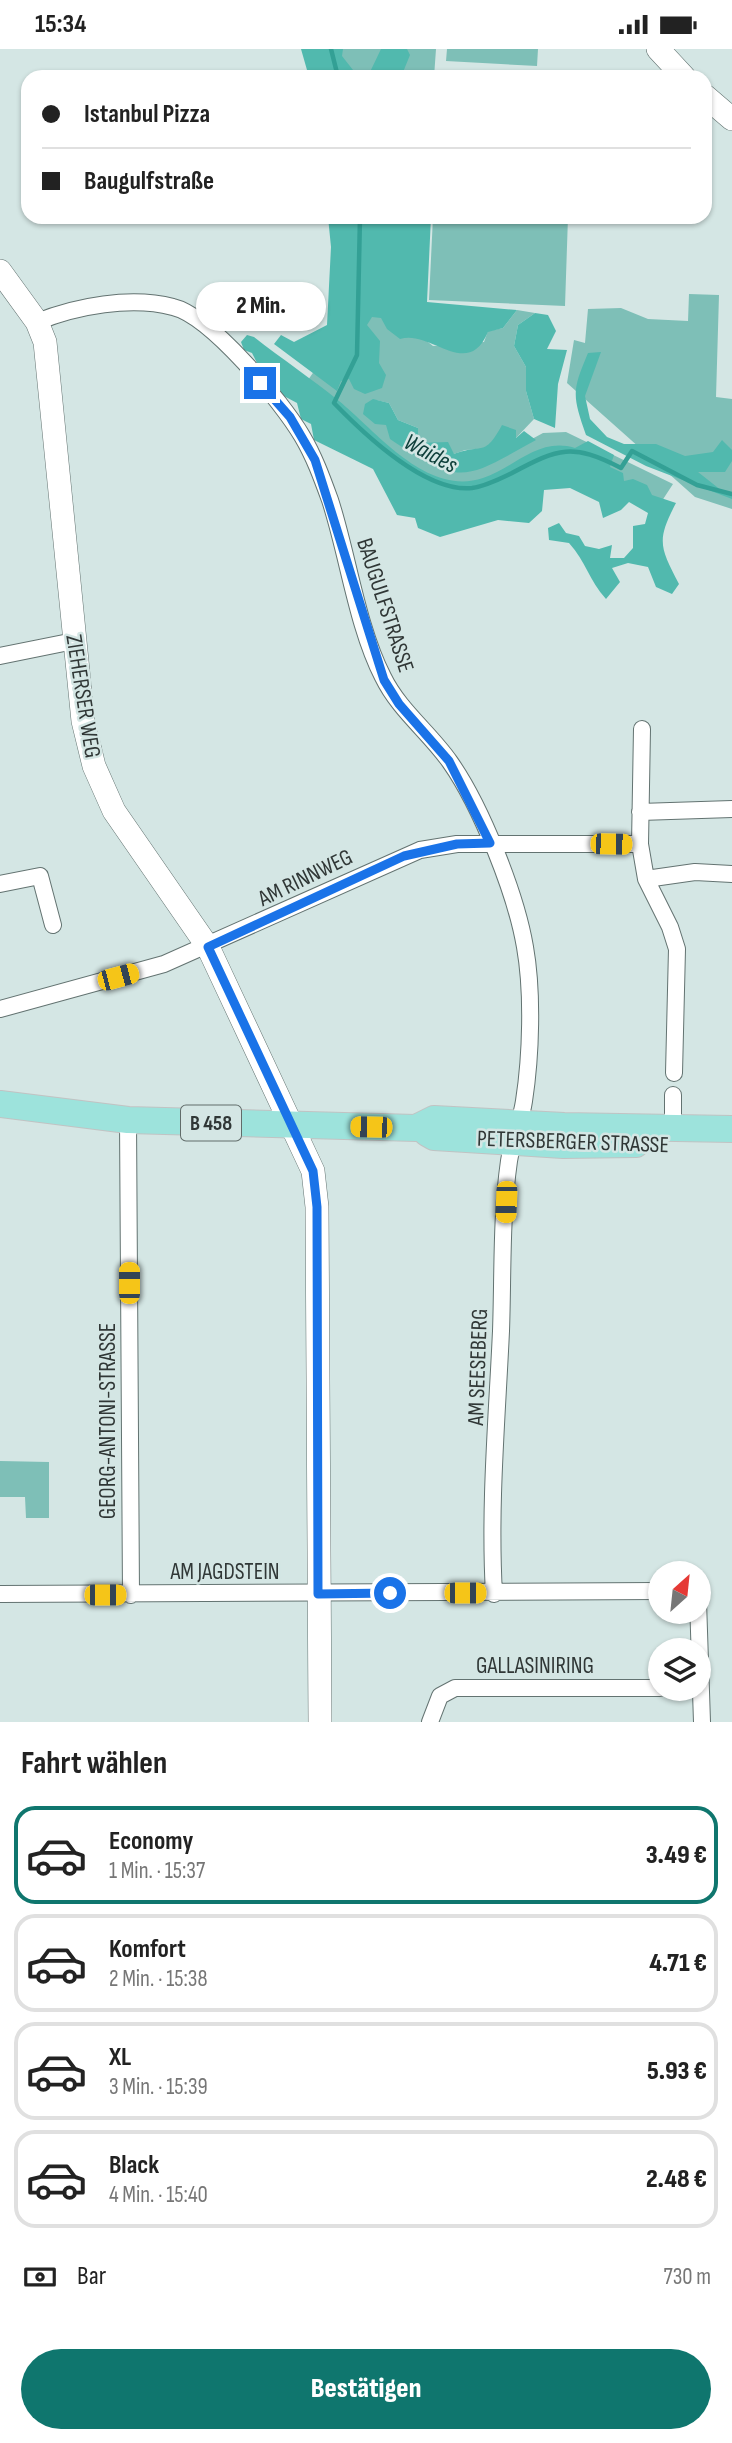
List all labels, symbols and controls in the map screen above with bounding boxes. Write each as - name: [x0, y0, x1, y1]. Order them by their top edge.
- text: 15:34: [35, 9, 86, 40]
- text: Istanbul Pizza: [84, 99, 210, 130]
- text: Baugulfstraße: [84, 166, 214, 197]
- callout: 2 Min.: [195, 281, 325, 331]
- text: 2 Min.: [236, 292, 286, 320]
- route end: [244, 367, 276, 399]
- water label: Waides: [399, 427, 463, 480]
- street label: BAUGULFSTRASSE: [350, 535, 420, 676]
- street label: ZIEHERSER WEG: [59, 632, 107, 760]
- car: [590, 833, 633, 855]
- street label: AM RINNWEG: [253, 843, 357, 913]
- car: [95, 961, 142, 993]
- road number: B 458: [181, 1105, 241, 1141]
- car: [350, 1116, 393, 1138]
- street label: PETERSBERGER STRASSE: [477, 1125, 669, 1159]
- car: [495, 1181, 518, 1223]
- car: [119, 1262, 140, 1304]
- street label: AM SEESEBERG: [462, 1308, 494, 1427]
- street label: GEORG-ANTONI-STRASSE: [94, 1323, 122, 1519]
- street label: AM JAGDSTEIN: [169, 1558, 280, 1586]
- north arrow: [648, 1561, 710, 1624]
- map controls: [648, 1561, 711, 1701]
- route start: [374, 1577, 406, 1609]
- car: [445, 1583, 487, 1604]
- car: [85, 1585, 127, 1606]
- button: layers: [648, 1638, 711, 1701]
- street label: GALLASINIRING: [476, 1652, 594, 1680]
- text: Fahrt wählen: [21, 1744, 167, 1783]
- icon: car: [25, 1824, 88, 1887]
- text: Economy: [109, 1826, 193, 1857]
- text: 3.49 €: [646, 1840, 707, 1871]
- text: 1 Min. · 15:37: [109, 1857, 205, 1885]
- icon: car: [25, 1932, 88, 1995]
- text: Komfort: [109, 1934, 186, 1965]
- text: 4.71 €: [649, 1948, 707, 1979]
- text: 2 Min. · 15:38: [109, 1965, 208, 1993]
- icon: car: [25, 2040, 88, 2103]
- text: XL: [109, 2042, 131, 2073]
- text: 5.93 €: [647, 2056, 707, 2087]
- text: 3 Min. · 15:39: [109, 2073, 208, 2101]
- icon: car: [25, 2148, 88, 2211]
- text: Black: [109, 2150, 159, 2181]
- text: 2.48 €: [646, 2164, 707, 2195]
- text: 4 Min. · 15:40: [109, 2181, 208, 2209]
- icon: cash: [21, 2258, 59, 2296]
- text: Bar: [77, 2261, 106, 2292]
- text: 730 m: [663, 2263, 711, 2291]
- button: Bestätigen: [21, 2349, 711, 2429]

